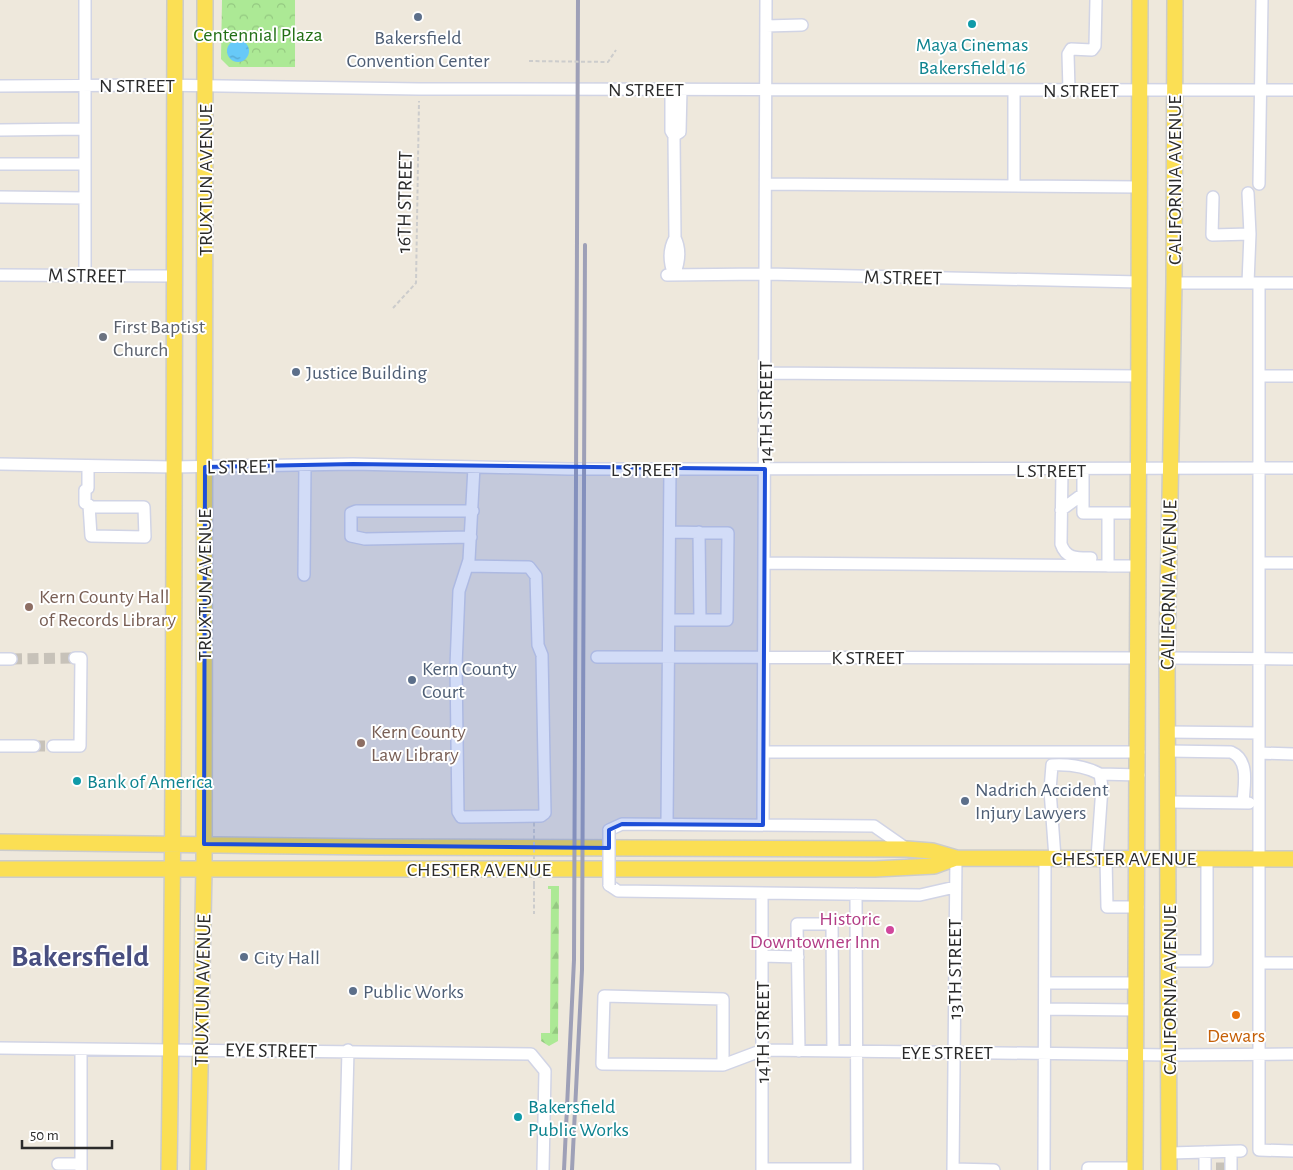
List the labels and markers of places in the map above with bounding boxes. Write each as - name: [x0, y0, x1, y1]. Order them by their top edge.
- marker: Bakersfield Convention Center: [412, 11, 424, 23]
- marker: Maya Cinemas Bakersfield 16: [966, 18, 978, 30]
- place label: Bakersfield Convention Center: [346, 28, 490, 71]
- place label: Maya Cinemas Bakersfield 16: [916, 35, 1028, 78]
- place label: First Baptist Church: [113, 317, 206, 360]
- marker: First Baptist Church: [97, 331, 109, 343]
- place label: Justice Building: [306, 363, 427, 383]
- marker: Justice Building: [290, 366, 302, 378]
- place label: Kern County Hall of Records Library: [39, 587, 176, 630]
- marker: Kern County Hall of Records Library: [23, 601, 35, 613]
- place label: Kern County Court: [422, 659, 517, 702]
- marker: Kern County Court: [406, 674, 418, 686]
- place label: Kern County Law Library: [371, 722, 466, 765]
- marker: Kern County Law Library: [355, 737, 367, 749]
- place label: Bank of America: [87, 772, 213, 792]
- marker: Bank of America: [71, 775, 83, 787]
- place label: Nadrich Accident Injury Lawyers: [975, 780, 1109, 823]
- marker: Nadrich Accident Injury Lawyers: [959, 795, 971, 807]
- place label: Historic Downtowner Inn: [750, 909, 880, 952]
- marker: Historic Downtowner Inn: [884, 924, 896, 936]
- place label: City Hall: [254, 948, 320, 968]
- marker: City Hall: [238, 951, 250, 963]
- place label: Public Works: [363, 982, 464, 1002]
- marker: Public Works: [347, 985, 359, 997]
- marker: Dewars: [1230, 1009, 1242, 1021]
- place label: Dewars: [1207, 1026, 1265, 1046]
- place label: Bakersfield Public Works: [528, 1097, 629, 1140]
- marker: Bakersfield Public Works: [512, 1111, 524, 1123]

